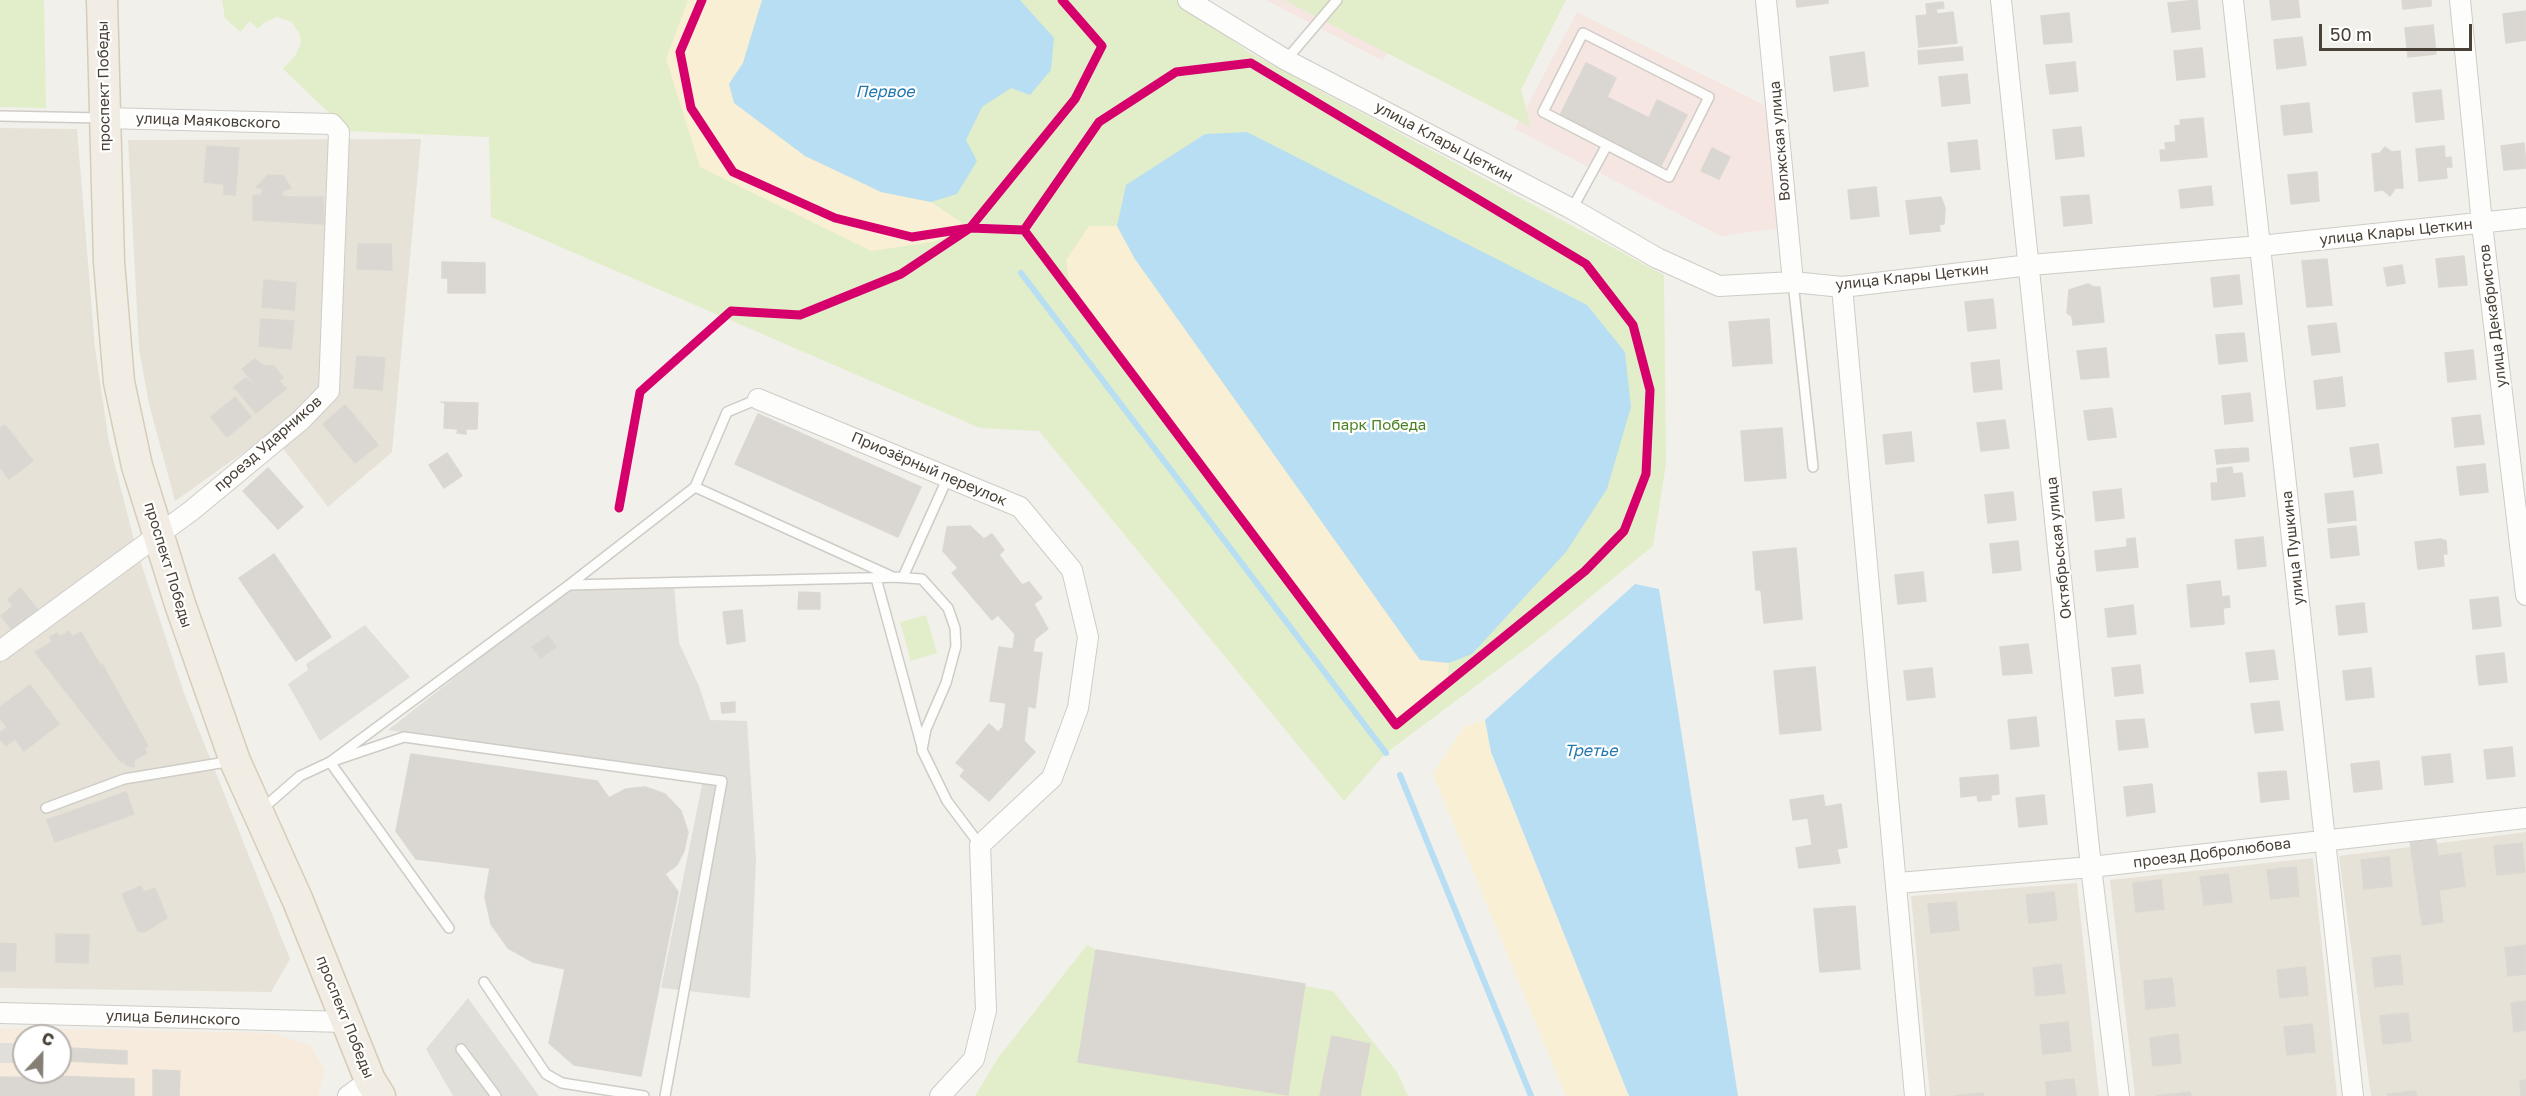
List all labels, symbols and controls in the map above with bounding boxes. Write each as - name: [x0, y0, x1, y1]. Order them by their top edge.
- scale bar: [2322, 12, 2475, 50]
- street label: проспект Победы: [94, 21, 114, 151]
- text: 50 m: [2330, 23, 2372, 45]
- street label: Волжская улица: [1766, 80, 1794, 202]
- water label: Первое: [855, 82, 915, 102]
- street label: улица Клары Цеткин: [1372, 98, 1516, 186]
- street label: улица Маяковского: [135, 109, 281, 133]
- street label: улица Клары Цеткин: [2319, 215, 2473, 249]
- street label: улица Декабристов: [2475, 243, 2511, 389]
- street label: улица Клары Цеткин: [1835, 260, 1989, 294]
- street label: проезд Ударников: [211, 392, 325, 496]
- park label: парк Победa: [1332, 416, 1426, 434]
- street label: Приозёрный переулок: [849, 428, 1009, 510]
- street label: Октябрьская улица: [2043, 476, 2075, 620]
- street label: улица Пушкина: [2278, 490, 2308, 606]
- street label: проспект Победы: [140, 500, 196, 630]
- water label: Третье: [1564, 741, 1618, 761]
- street label: проезд Добролюбова: [2132, 834, 2292, 872]
- street label: проспект Победы: [312, 953, 378, 1081]
- street label: улица Белинского: [105, 1007, 241, 1029]
- north arrow: [12, 1024, 72, 1084]
- text: С: [39, 1028, 57, 1051]

